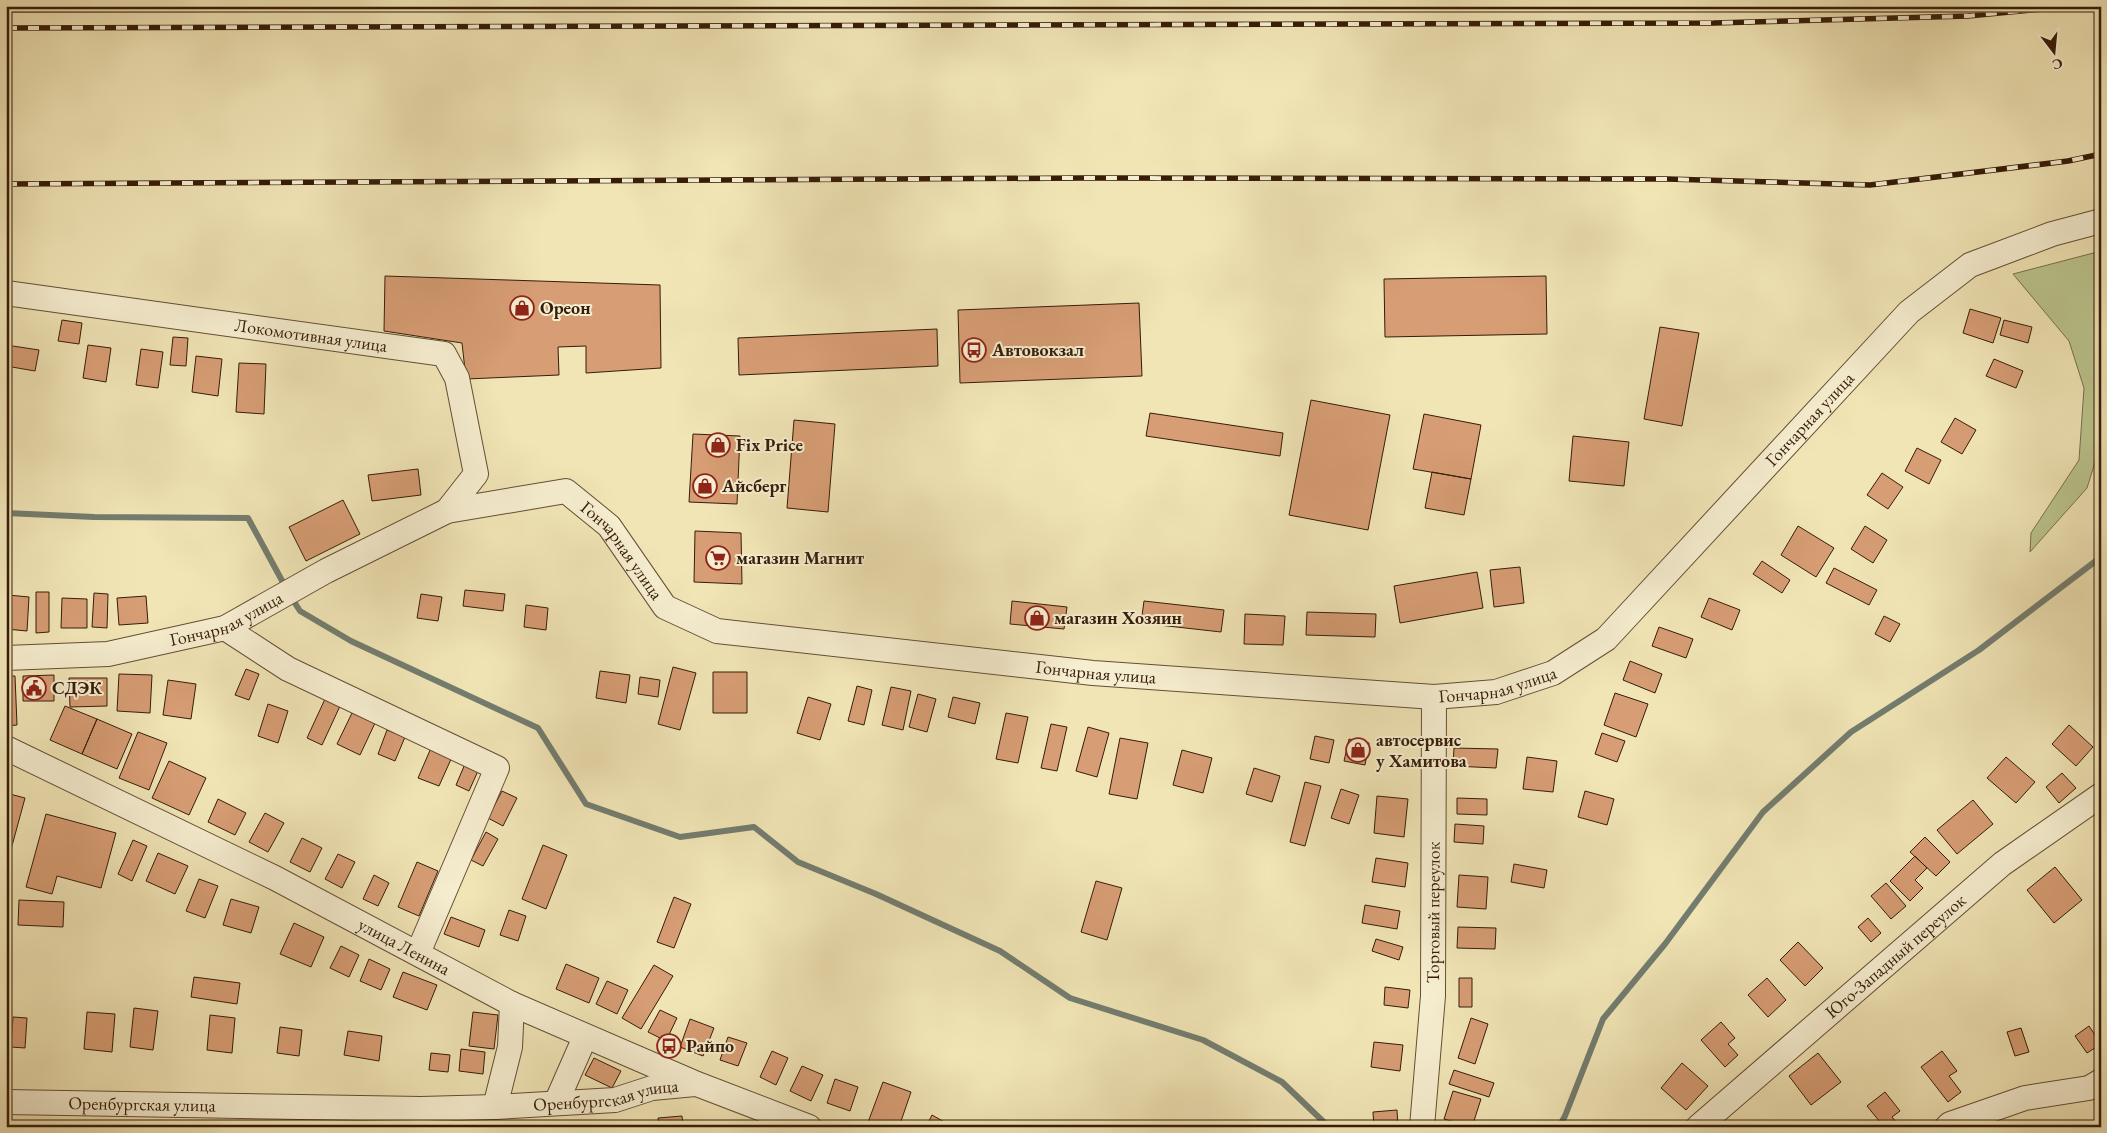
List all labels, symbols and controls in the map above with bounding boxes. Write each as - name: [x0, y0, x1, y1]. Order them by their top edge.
- north arrow: [2030, 28, 2080, 78]
- text: С: [2050, 54, 2065, 75]
- shop icon: Ореон: [509, 295, 535, 321]
- place label: Ореон: [540, 296, 591, 319]
- street label: Локомотивная улица: [233, 313, 390, 357]
- bus stop icon: Автовокзал: [961, 337, 987, 363]
- place label: Автовокзал: [991, 338, 1084, 361]
- street label: Гончарная улица: [1760, 366, 1859, 471]
- shop icon: Fix Price: [705, 432, 731, 458]
- place label: Fix Price: [736, 433, 804, 456]
- shop icon: Айсберг: [692, 473, 718, 499]
- place label: Айсберг: [721, 474, 787, 497]
- street label: Гончарная улица: [576, 496, 669, 605]
- supermarket icon: магазин Магнит: [705, 545, 731, 571]
- place label: магазин Магнит: [736, 546, 864, 569]
- street label: Гончарная улица: [167, 585, 287, 651]
- shop icon: магазин Хозяин: [1024, 605, 1050, 631]
- place label: магазин Хозяин: [1054, 606, 1183, 629]
- street label: Гончарная улица: [1035, 655, 1158, 688]
- street label: Гончарная улица: [1438, 660, 1560, 708]
- public building icon: СДЭК: [21, 675, 47, 701]
- place label: СДЭК: [52, 676, 102, 699]
- place label: автосервис у Хамитова: [1376, 728, 1467, 772]
- shop icon: автосервис у Хамитова: [1345, 737, 1371, 763]
- street label: Торговый переулок: [1421, 841, 1445, 983]
- street label: Юго-Западный переулок: [1820, 888, 1971, 1023]
- street label: улица Ленина: [354, 912, 455, 980]
- bus stop icon: Райпо: [656, 1033, 682, 1059]
- place label: Райпо: [686, 1034, 734, 1057]
- street label: Оренбургская улица: [532, 1074, 680, 1116]
- street label: Оренбургская улица: [68, 1091, 217, 1117]

